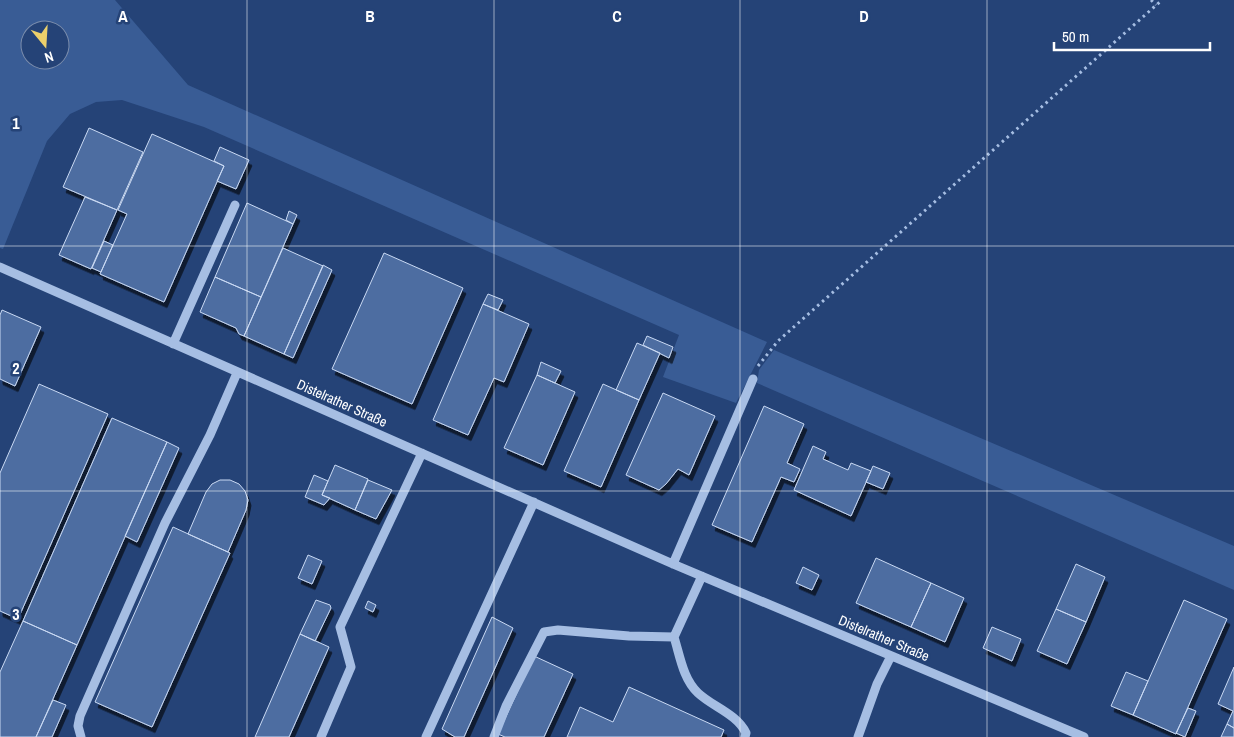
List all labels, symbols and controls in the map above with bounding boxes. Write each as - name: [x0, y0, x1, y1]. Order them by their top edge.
- text: A: [118, 5, 128, 27]
- text: B: [365, 5, 375, 27]
- text: C: [612, 5, 622, 27]
- text: D: [859, 5, 869, 27]
- north arrow: [20, 20, 70, 70]
- scale bar: [1054, 20, 1210, 52]
- text: 50 m: [1062, 26, 1089, 47]
- text: N: [42, 48, 56, 67]
- text: 1: [12, 112, 20, 134]
- text: 2: [12, 357, 20, 379]
- street label: Distelrather Straße: [294, 375, 390, 431]
- text: 3: [12, 603, 20, 625]
- street label: Distelrather Straße: [836, 611, 932, 665]

